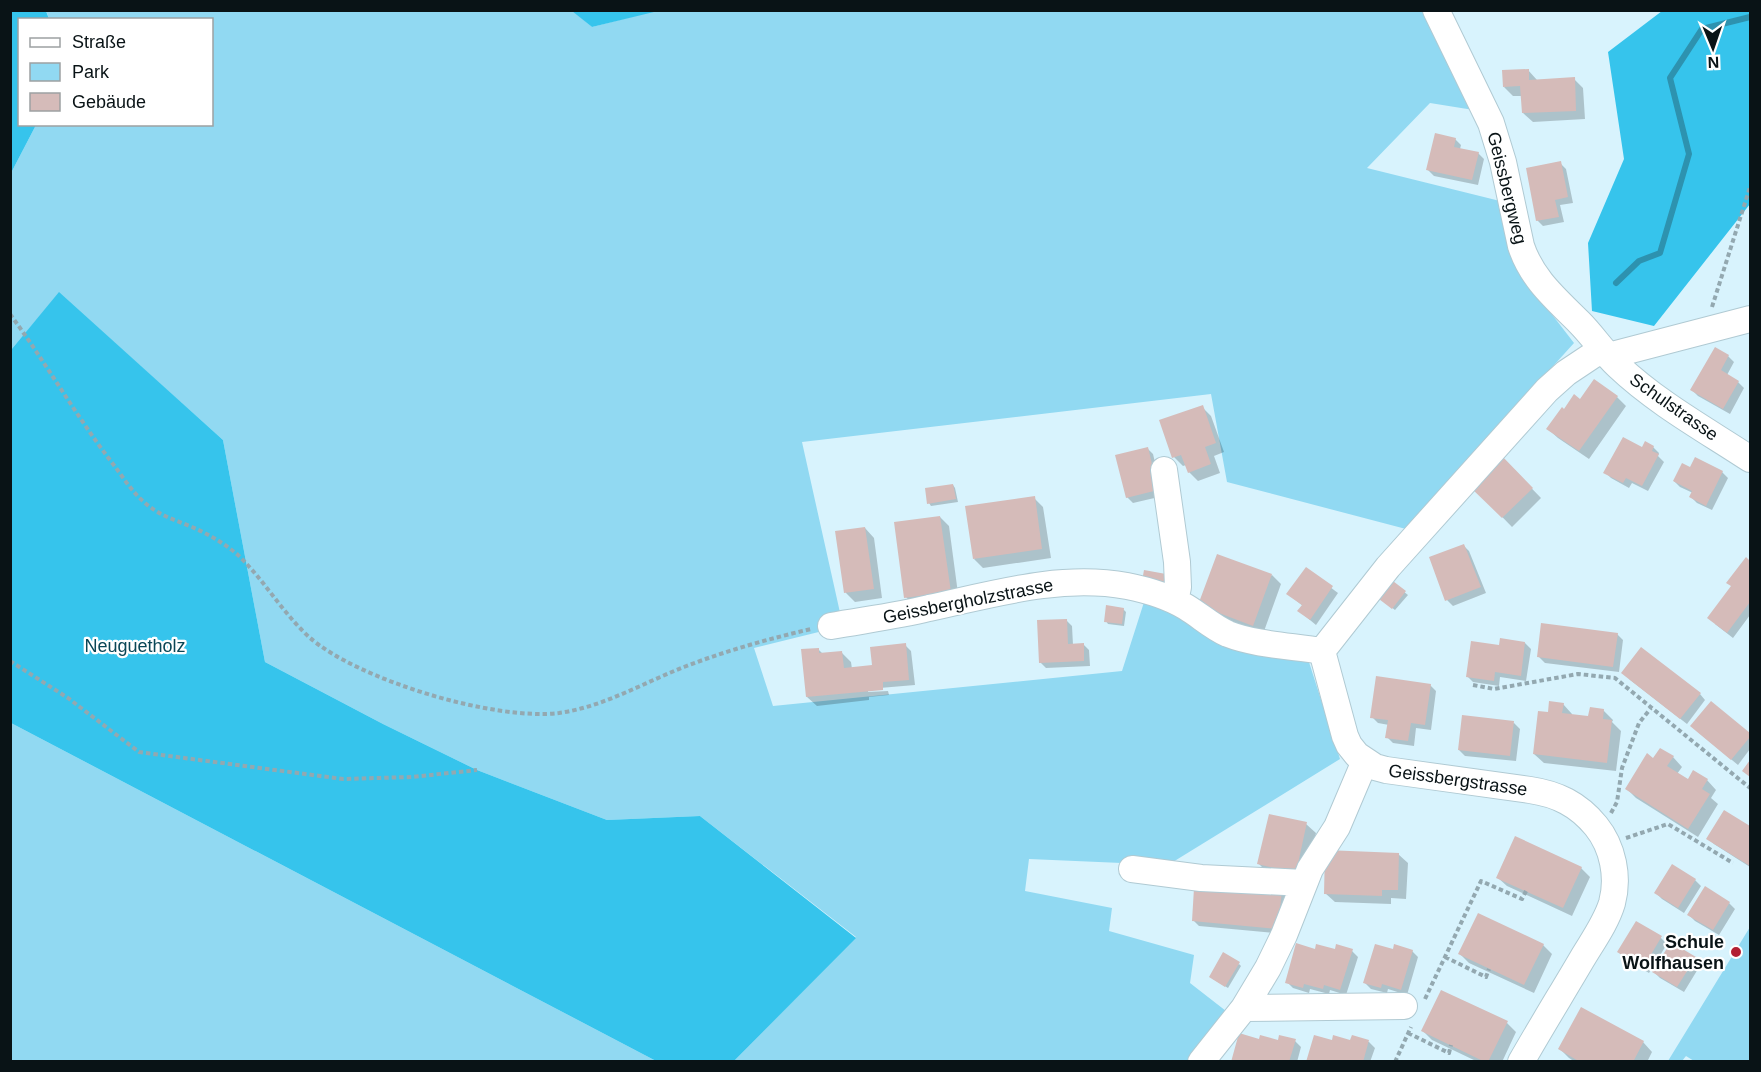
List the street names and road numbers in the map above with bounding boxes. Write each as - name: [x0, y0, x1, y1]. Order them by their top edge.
- street label: Geissbergweg: [1483, 130, 1531, 246]
- street label: Schulstrasse: [1626, 369, 1722, 445]
- street label: Geissbergholzstrasse: [881, 575, 1055, 627]
- street label: Geissbergstrasse: [1387, 760, 1529, 800]

